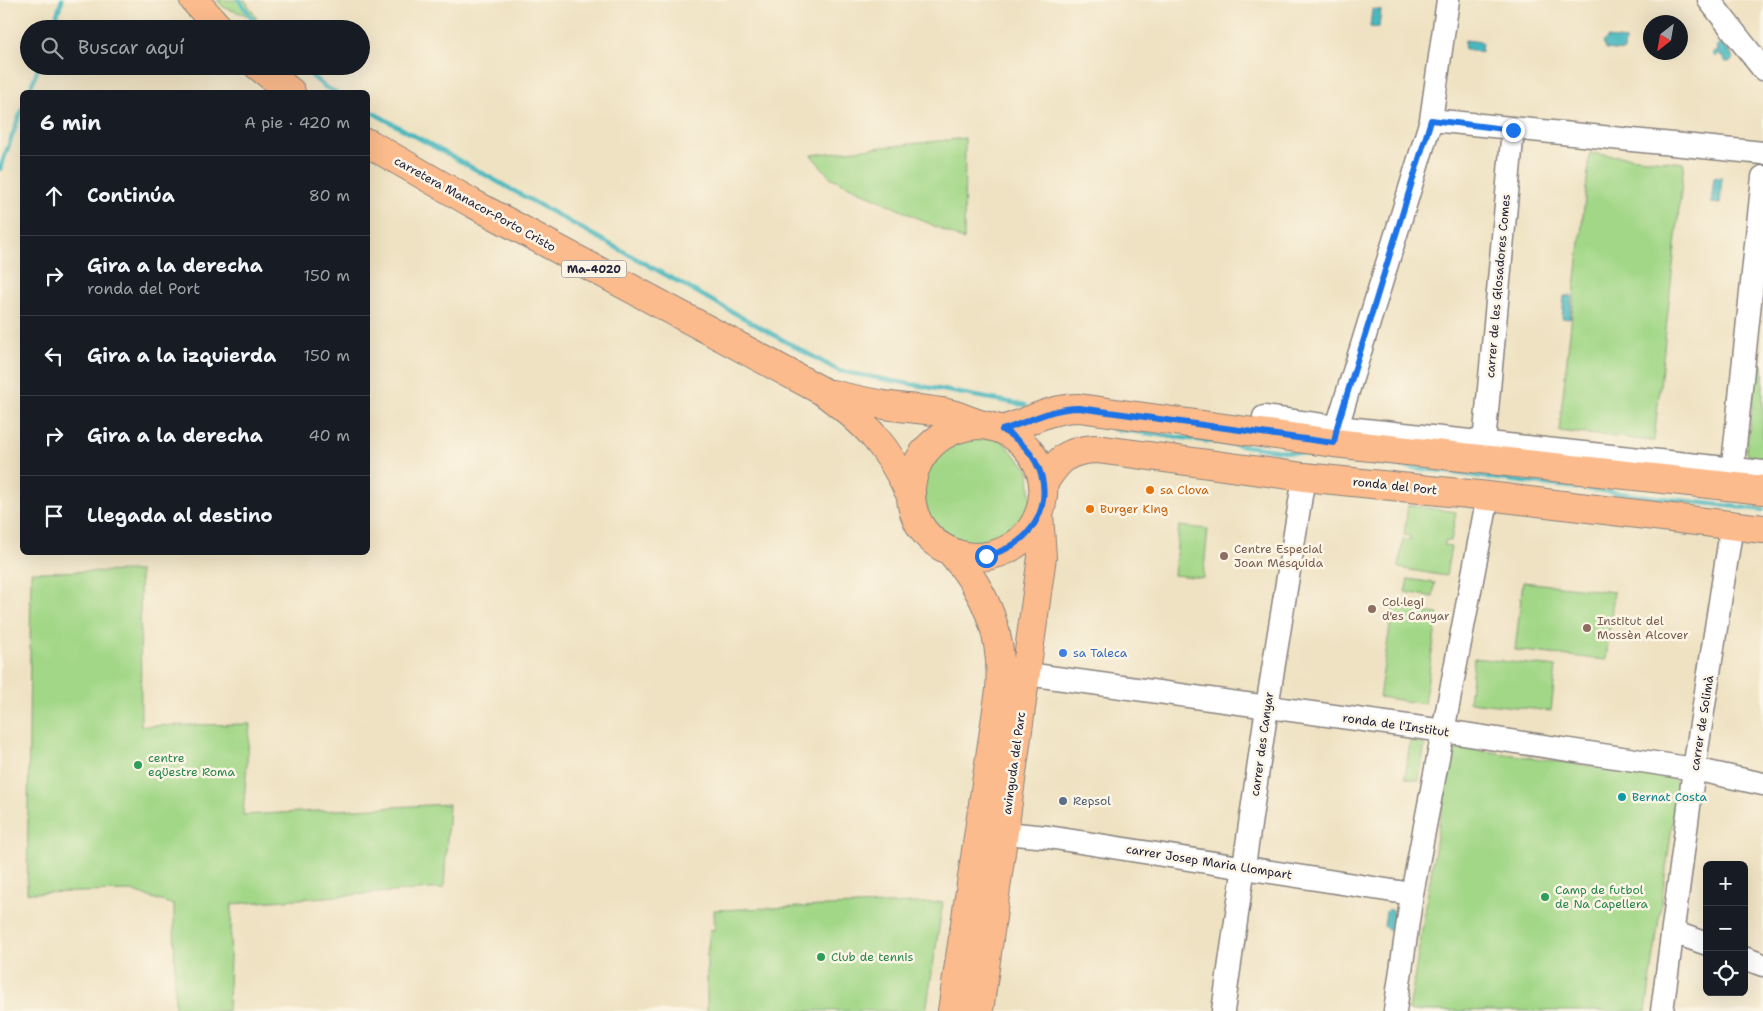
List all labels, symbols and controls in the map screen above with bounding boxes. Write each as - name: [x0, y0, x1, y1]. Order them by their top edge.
- north arrow: [1643, 15, 1688, 60]
- search box: [20, 20, 370, 75]
- icon: search: [38, 34, 66, 62]
- text: Buscar aquí: [78, 35, 184, 60]
- text: 6 min: [40, 109, 101, 137]
- text: A pie · 420 m: [244, 112, 350, 133]
- route end: [1502, 119, 1525, 142]
- street label: carretera Manacor-Porto Cristo: [391, 153, 559, 255]
- icon: ahead: [40, 182, 68, 210]
- text: Continúa: [87, 183, 175, 208]
- text: 80 m: [309, 185, 350, 206]
- street label: carrer de les Glosadores Comes: [1482, 193, 1514, 379]
- text: Gira a la derecha: [87, 253, 263, 278]
- road number: Ma-4020: [562, 260, 626, 278]
- icon: right: [40, 262, 68, 290]
- text: 150 m: [303, 265, 350, 286]
- text: ronda del Port: [87, 278, 200, 299]
- icon: left: [40, 342, 68, 370]
- text: Gira a la izquierda: [87, 343, 276, 368]
- text: 150 m: [303, 345, 350, 366]
- icon: right: [40, 422, 68, 450]
- text: Gira a la derecha: [87, 423, 263, 448]
- text: 40 m: [308, 425, 350, 446]
- street label: ronda del Port: [1352, 474, 1438, 498]
- place label: sa Clova: [1160, 482, 1209, 498]
- marker: sa Clova: [1144, 484, 1156, 496]
- place label: Burger King: [1100, 501, 1168, 517]
- icon: arrive: [40, 502, 68, 530]
- text: Llegada al destino: [87, 503, 273, 528]
- marker: Burger King: [1084, 503, 1096, 515]
- place label: Centre Especial Joan Mesquida: [1234, 541, 1324, 571]
- route start: [975, 545, 998, 568]
- marker: Centre Especial Joan Mesquida: [1218, 550, 1230, 562]
- place label: Col·legi d'es Canyar: [1382, 594, 1450, 624]
- marker: Col·legi d'es Canyar: [1366, 603, 1378, 615]
- place label: Institut del Mossèn Alcover: [1597, 613, 1689, 643]
- marker: Institut del Mossèn Alcover: [1581, 622, 1593, 634]
- place label: sa Taleca: [1073, 645, 1128, 661]
- marker: sa Taleca: [1057, 647, 1069, 659]
- street label: carrer de Solimà: [1687, 674, 1718, 772]
- street label: carrer des Canyar: [1247, 690, 1277, 797]
- street label: avinguda del Parc: [999, 710, 1029, 816]
- street label: ronda de l'Institut: [1342, 710, 1450, 740]
- place label: centre eqüestre Roma: [148, 750, 235, 780]
- marker: centre eqüestre Roma: [132, 759, 144, 771]
- place label: Bernat Costa: [1632, 789, 1708, 805]
- marker: Bernat Costa: [1616, 791, 1628, 803]
- place label: Repsol: [1073, 793, 1111, 809]
- marker: Repsol: [1057, 795, 1069, 807]
- street label: carrer Josep Maria Llompart: [1125, 841, 1293, 883]
- map controls: [1703, 861, 1748, 996]
- button: +: [1703, 861, 1748, 906]
- place label: Camp de futbol de Na Capellera: [1555, 882, 1649, 912]
- marker: Camp de futbol de Na Capellera: [1539, 891, 1551, 903]
- button: −: [1703, 906, 1748, 951]
- place label: Club de tennis: [831, 949, 913, 965]
- marker: Club de tennis: [815, 951, 827, 963]
- button: locate: [1703, 951, 1748, 996]

